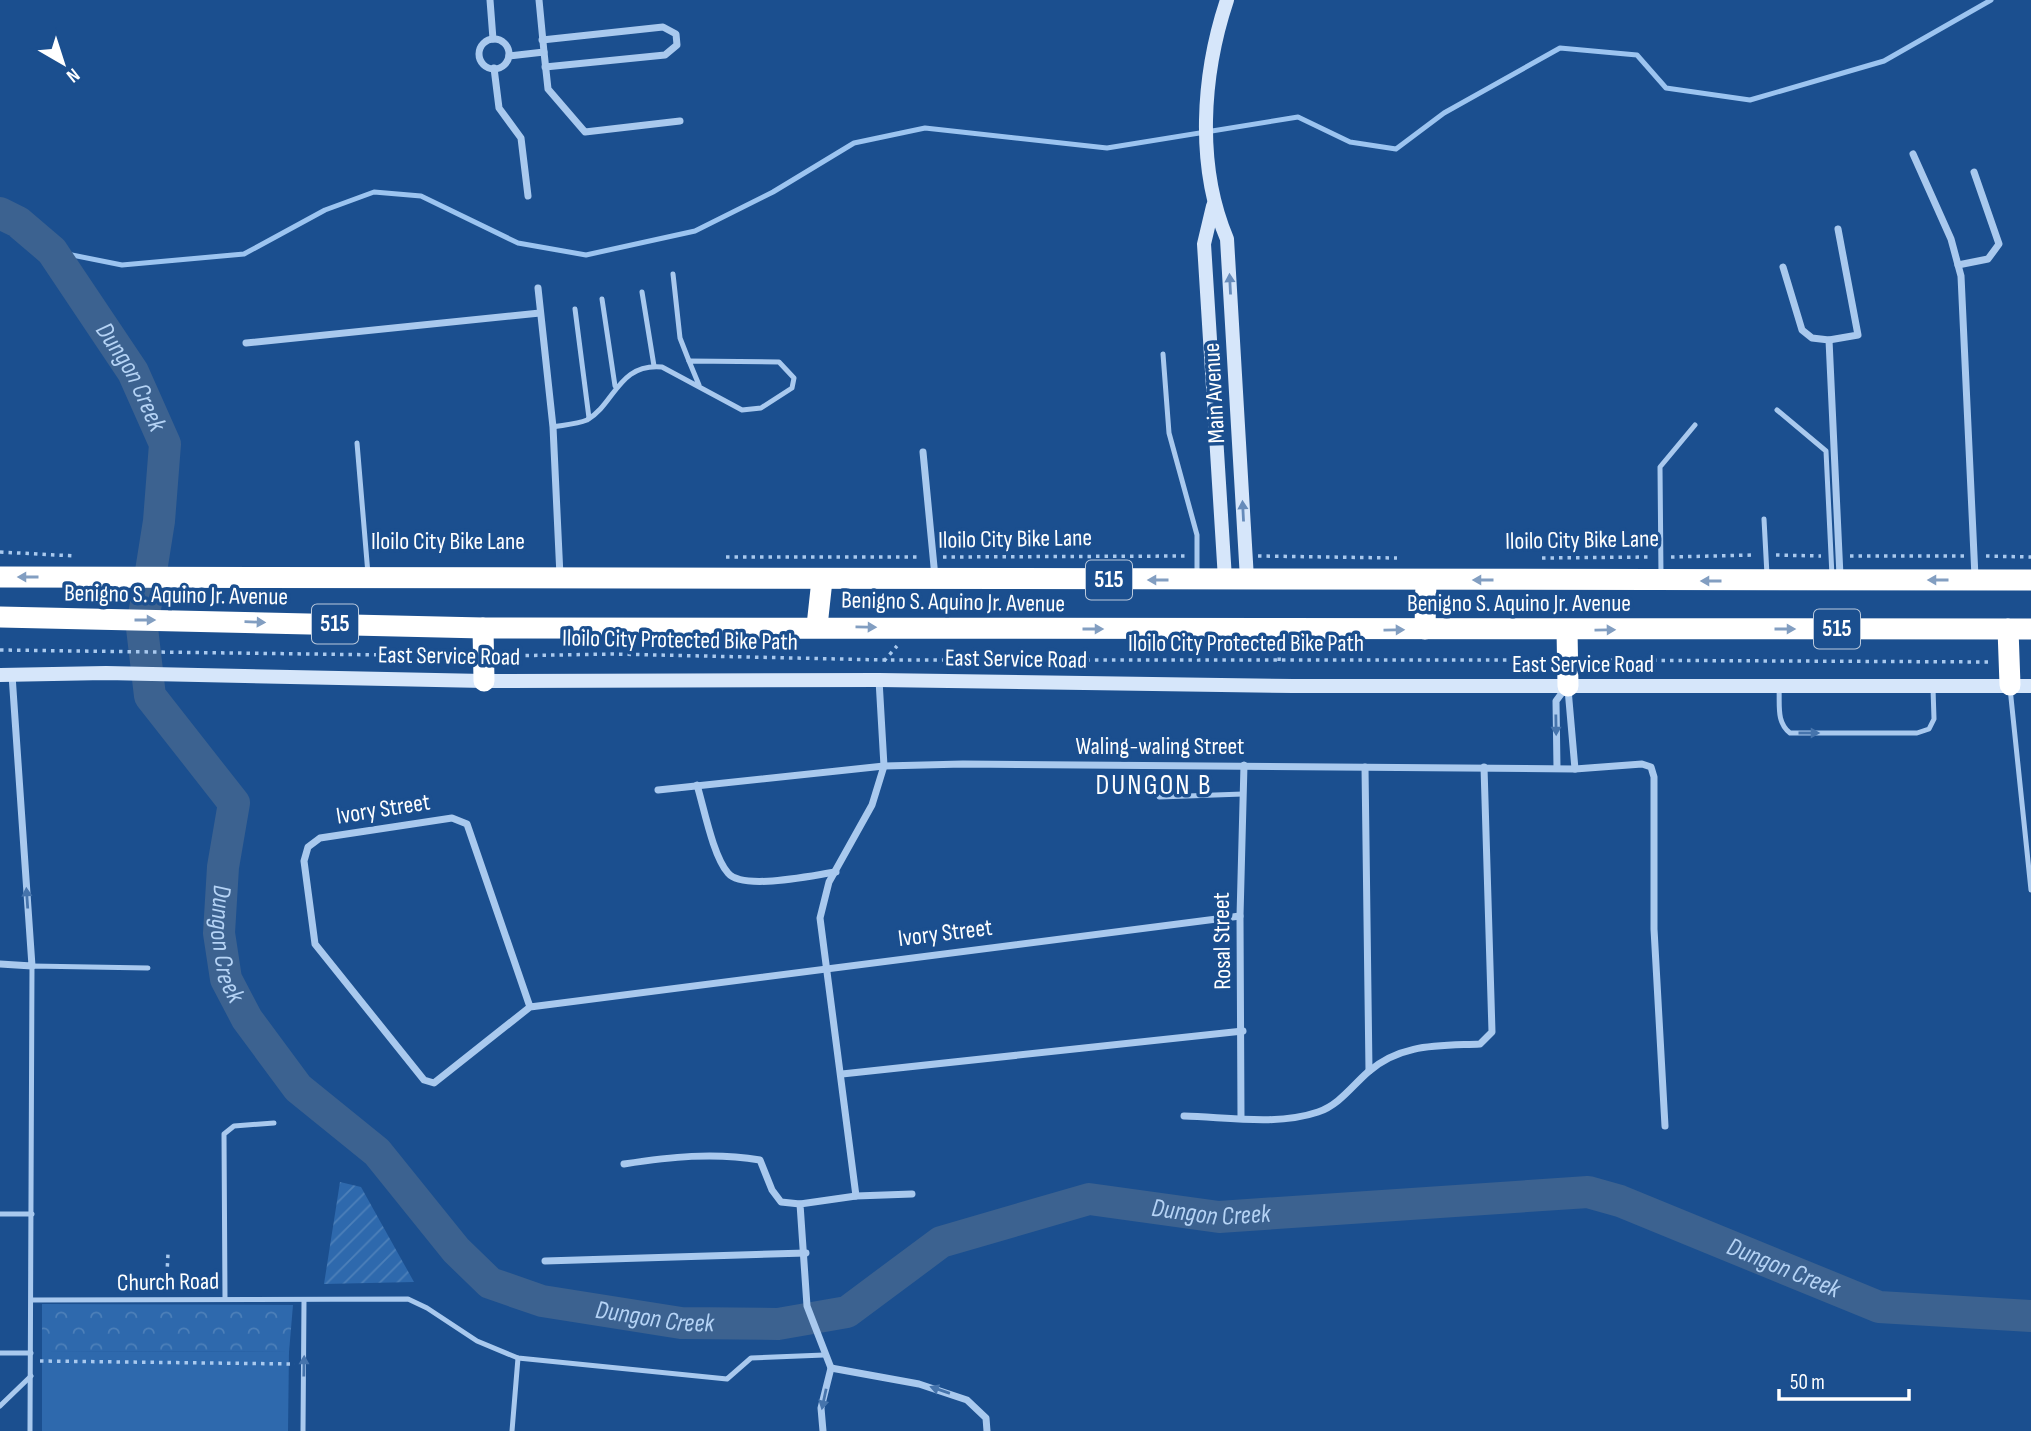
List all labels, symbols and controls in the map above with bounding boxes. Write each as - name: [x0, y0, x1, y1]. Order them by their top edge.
- north arrow: [28, 28, 98, 98]
- text: N: [62, 63, 84, 87]
- one-way arrow: [1224, 273, 1235, 295]
- water label: Dungon Creek: [89, 317, 173, 437]
- street label: Main Avenue: [1197, 342, 1231, 444]
- one-way arrow: [1238, 500, 1249, 522]
- street label: Iloilo City Bike Lane: [938, 523, 1092, 555]
- street label: Iloilo City Bike Lane: [1505, 524, 1659, 556]
- street label: Iloilo City Bike Lane: [371, 527, 525, 556]
- road number: 515: [1086, 560, 1132, 600]
- one-way arrow: [17, 571, 39, 583]
- one-way arrow: [1147, 574, 1169, 586]
- one-way arrow: [1472, 574, 1494, 586]
- one-way arrow: [1700, 575, 1722, 587]
- one-way arrow: [1927, 575, 1949, 586]
- street label: Benigno S. Aquino Jr. Avenue: [64, 579, 288, 611]
- street label: Benigno S. Aquino Jr. Avenue: [841, 586, 1065, 618]
- street label: Benigno S. Aquino Jr. Avenue: [1407, 589, 1631, 618]
- road number: 515: [312, 604, 358, 644]
- road number: 515: [1814, 610, 1860, 649]
- one-way arrow: [135, 614, 157, 626]
- one-way arrow: [244, 617, 266, 628]
- one-way arrow: [855, 621, 877, 633]
- street label: Iloilo City Protected Bike Path: [562, 623, 798, 657]
- one-way arrow: [1082, 623, 1104, 635]
- one-way arrow: [1774, 623, 1796, 635]
- one-way arrow: [1383, 624, 1405, 635]
- one-way arrow: [1594, 624, 1616, 636]
- street label: Iloilo City Protected Bike Path: [1128, 629, 1364, 658]
- street label: East Service Road: [378, 640, 520, 672]
- street label: East Service Road: [945, 643, 1087, 675]
- street label: East Service Road: [1512, 650, 1654, 679]
- one-way arrow: [1551, 714, 1562, 736]
- one-way arrow: [1798, 727, 1820, 739]
- street label: Waling-waling Street: [1076, 732, 1244, 761]
- district label: DUNGON B: [1096, 769, 1212, 802]
- street label: Ivory Street: [334, 787, 432, 831]
- water label: Dungon Creek: [203, 884, 252, 1009]
- one-way arrow: [21, 886, 32, 908]
- street label: Rosal Street: [1207, 892, 1237, 990]
- street label: Ivory Street: [896, 913, 994, 953]
- water label: Dungon Creek: [1150, 1192, 1273, 1233]
- water label: Dungon Creek: [1722, 1231, 1846, 1305]
- street label: Church Road: [117, 1267, 219, 1297]
- water label: Dungon Creek: [593, 1294, 716, 1339]
- one-way arrow: [298, 1355, 310, 1377]
- scale bar: [1779, 1358, 1909, 1402]
- text: 50 m: [1790, 1370, 1825, 1395]
- one-way arrow: [929, 1385, 950, 1395]
- one-way arrow: [818, 1388, 829, 1410]

